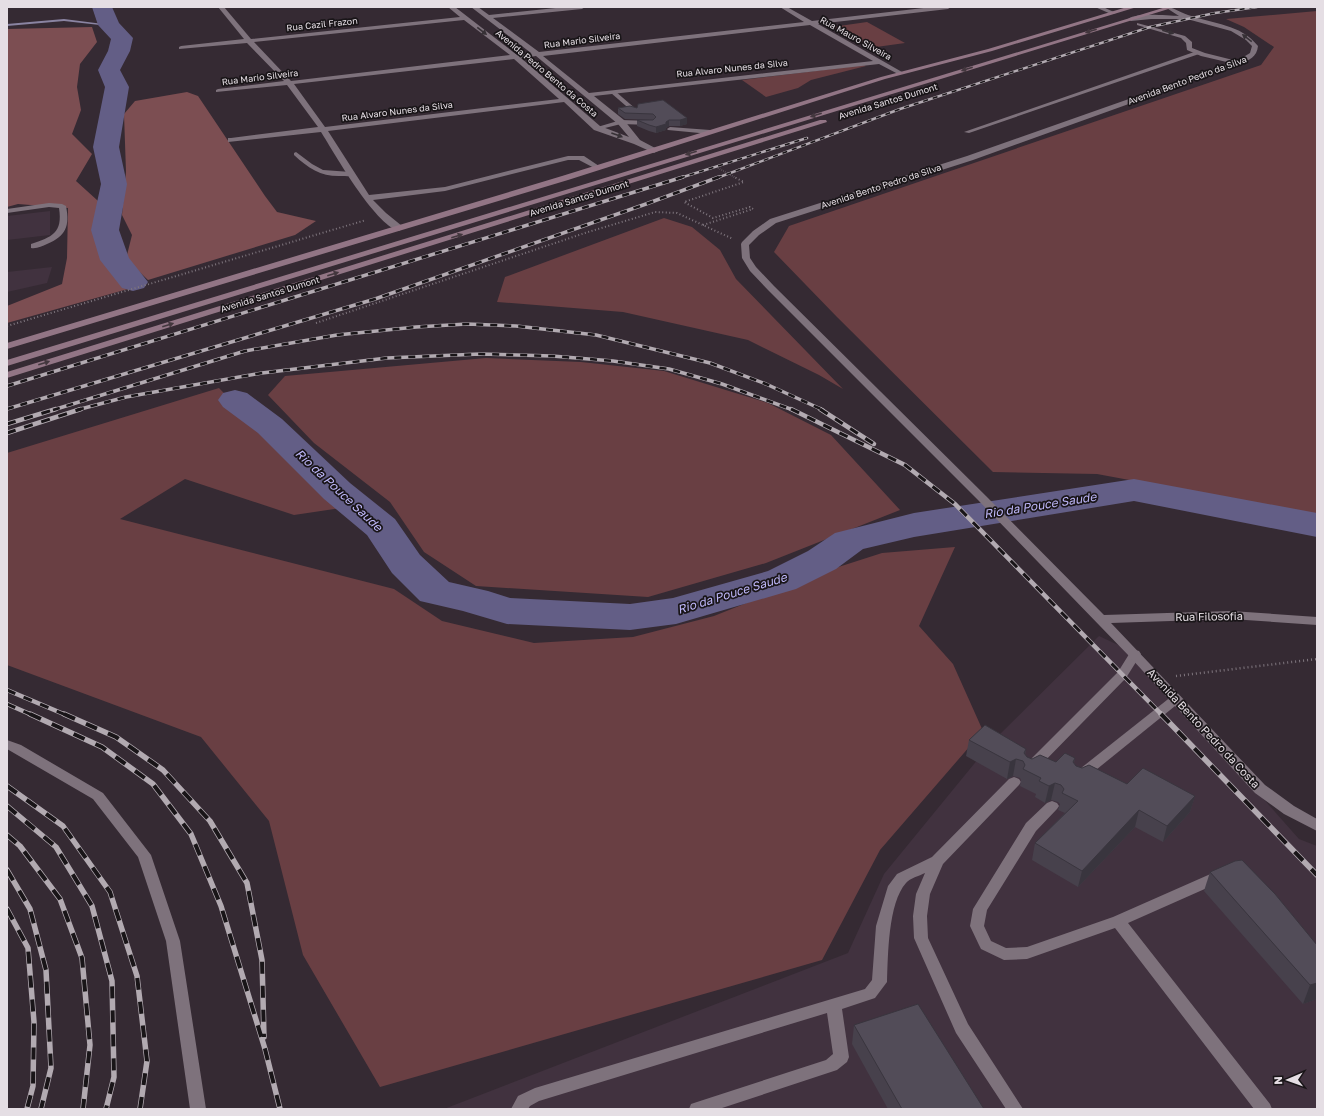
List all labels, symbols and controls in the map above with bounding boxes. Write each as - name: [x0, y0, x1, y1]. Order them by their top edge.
- street label: Rua Mauro Silveira: [818, 14, 894, 62]
- street label: Rua Cazil Frazon: [286, 15, 358, 33]
- one-way arrow: [476, 27, 487, 35]
- street label: Avenida Pedro Bento da Costa: [494, 27, 600, 119]
- one-way arrow: [1085, 28, 1097, 34]
- one-way arrow: [1163, 29, 1175, 35]
- street label: Rua Mario Silveira: [543, 30, 621, 50]
- one-way arrow: [1242, 34, 1252, 42]
- street label: Avenida Bento Pedro da Silva: [1126, 53, 1248, 107]
- street label: Rua Alvaro Nunes da Silva: [676, 57, 788, 79]
- one-way arrow: [960, 66, 972, 72]
- street label: Rua Mario Silveira: [221, 67, 299, 87]
- street label: Avenida Santos Dumont: [837, 81, 939, 121]
- street label: Rua Alvaro Nunes da Silva: [341, 99, 453, 123]
- one-way arrow: [809, 112, 821, 118]
- one-way arrow: [612, 132, 624, 138]
- one-way arrow: [685, 150, 697, 156]
- street label: Avenida Bento Pedro da Silva: [820, 161, 942, 211]
- street label: Avenida Santos Dumont: [528, 178, 630, 218]
- one-way arrow: [451, 232, 463, 238]
- one-way arrow: [327, 271, 339, 277]
- street label: Avenida Santos Dumont: [219, 274, 321, 314]
- one-way arrow: [163, 322, 175, 328]
- one-way arrow: [39, 360, 51, 366]
- water label: Rio da Pouce Saude: [292, 446, 386, 535]
- water label: Rio da Pouce Saude: [983, 489, 1098, 521]
- water label: Rio da Pouce Saude: [676, 569, 789, 617]
- street label: Rua Filosofia: [1175, 609, 1243, 623]
- street label: Avenida Bento Pedro da Costa: [1145, 666, 1263, 790]
- north arrow: [1268, 1060, 1308, 1100]
- text: N: [1271, 1076, 1284, 1085]

